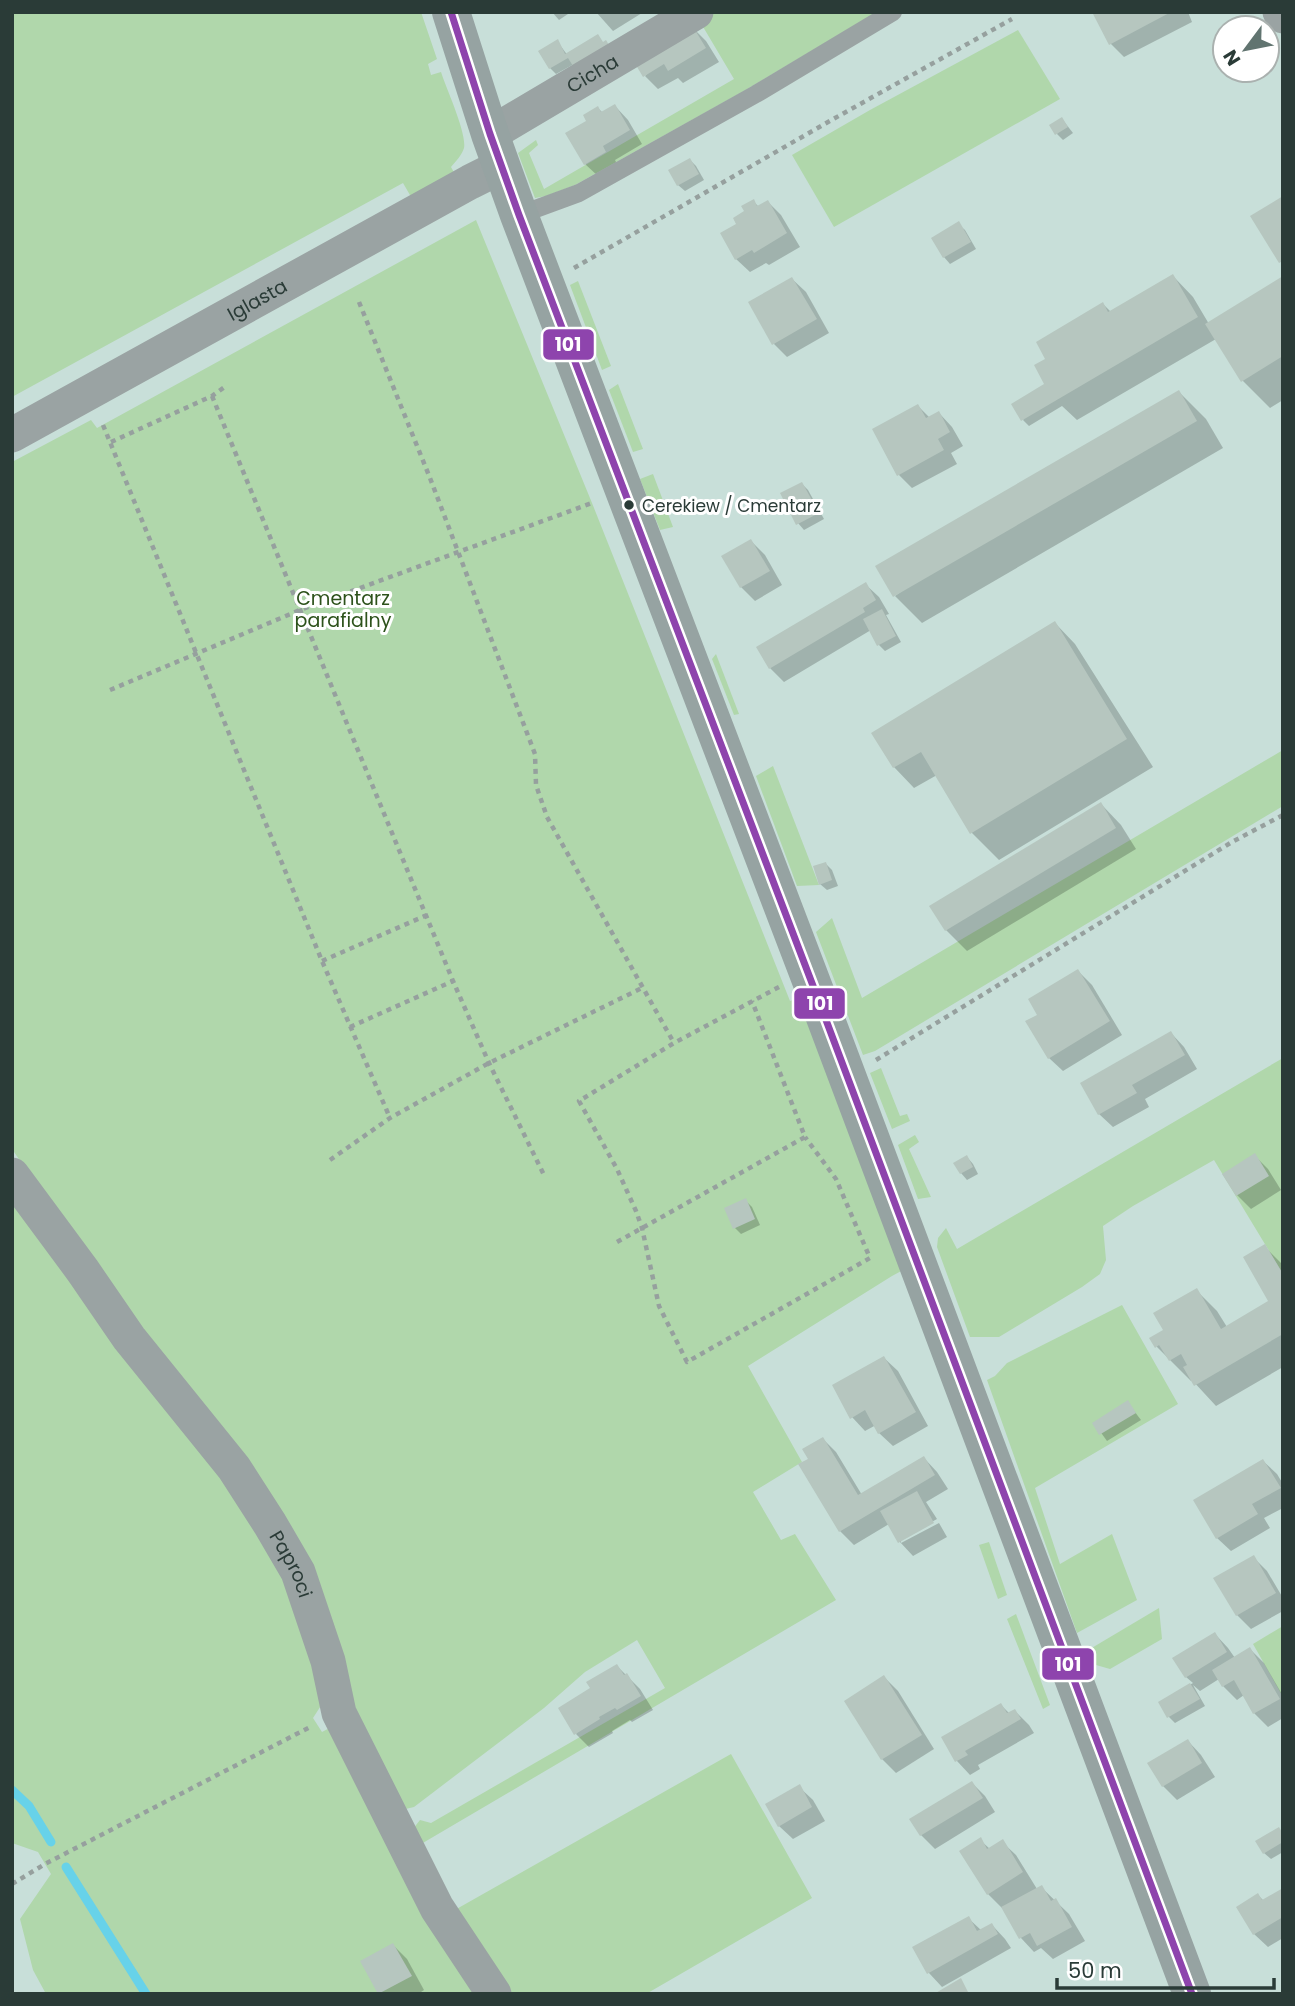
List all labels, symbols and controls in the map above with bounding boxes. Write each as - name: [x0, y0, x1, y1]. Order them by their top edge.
- north arrow: [1211, 14, 1281, 84]
- text: N: [1217, 45, 1247, 71]
- street label: Cicha: [562, 48, 624, 100]
- street label: Iglasta: [222, 273, 292, 328]
- line badge: 101: [542, 328, 595, 361]
- text: 101: [555, 331, 581, 358]
- place label: Cerekiew / Cmentarz: [642, 494, 821, 518]
- marker: Cerekiew / Cmentarz: [622, 498, 636, 512]
- park label: Cmentarz parafialny: [295, 585, 392, 634]
- line badge: 101: [793, 987, 846, 1020]
- text: 101: [807, 990, 833, 1017]
- street label: Paproci: [263, 1526, 319, 1601]
- line badge: 101: [1041, 1647, 1095, 1681]
- text: 101: [1055, 1651, 1081, 1678]
- scale bar: [1057, 1946, 1274, 1990]
- text: 50 m: [1068, 1956, 1122, 1985]

